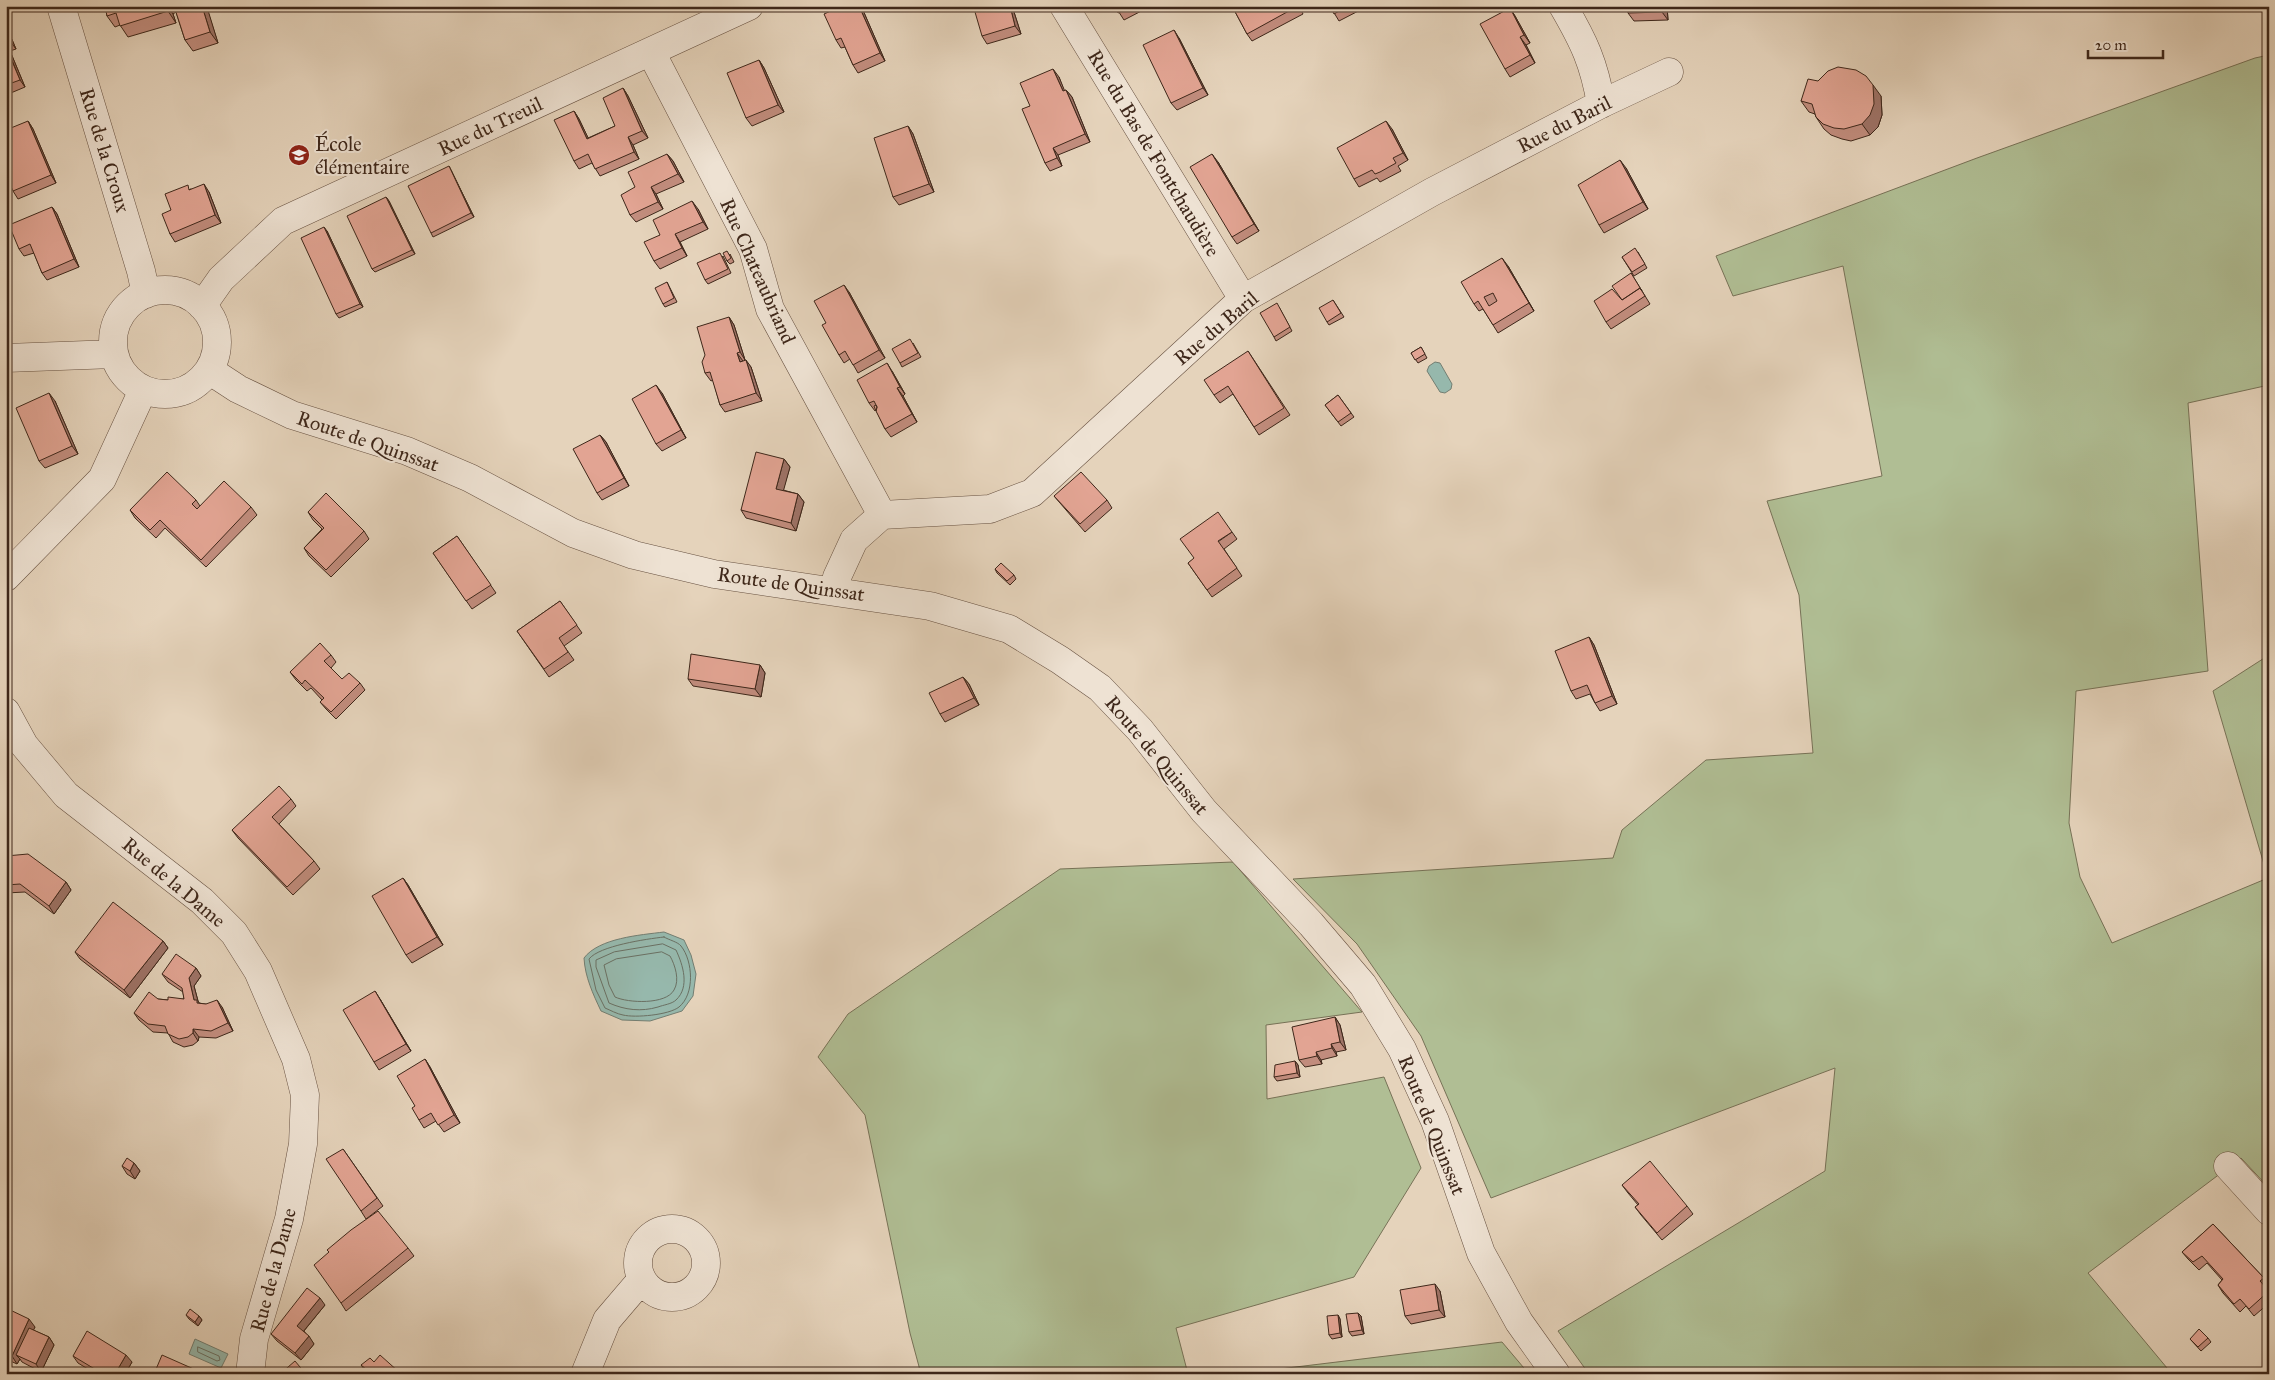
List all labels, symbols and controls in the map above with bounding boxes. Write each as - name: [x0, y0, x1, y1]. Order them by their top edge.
- scale bar: [2088, 28, 2162, 60]
- text: 20 m: [2095, 36, 2127, 54]
- street label: Rue du Bas de Fontchaudière: [1083, 45, 1225, 261]
- street label: Rue de la Croux: [75, 85, 135, 215]
- street label: Rue du Baril: [1513, 90, 1616, 158]
- street label: Rue du Treuil: [434, 91, 547, 161]
- place label: École élémentaire: [315, 130, 410, 179]
- school or university icon: École élémentaire: [287, 143, 311, 167]
- street label: Rue Chateaubriand: [715, 194, 801, 348]
- street label: Rue du Baril: [1169, 286, 1263, 370]
- street label: Route de Quinssat: [294, 405, 442, 477]
- street label: Route de Quinssat: [716, 562, 866, 606]
- street label: Route de Quinssat: [1100, 690, 1214, 820]
- street label: Rue de la Dame: [118, 832, 230, 932]
- street label: Route de Quinssat: [1393, 1052, 1471, 1198]
- street label: Rue de la Dame: [245, 1205, 301, 1335]

